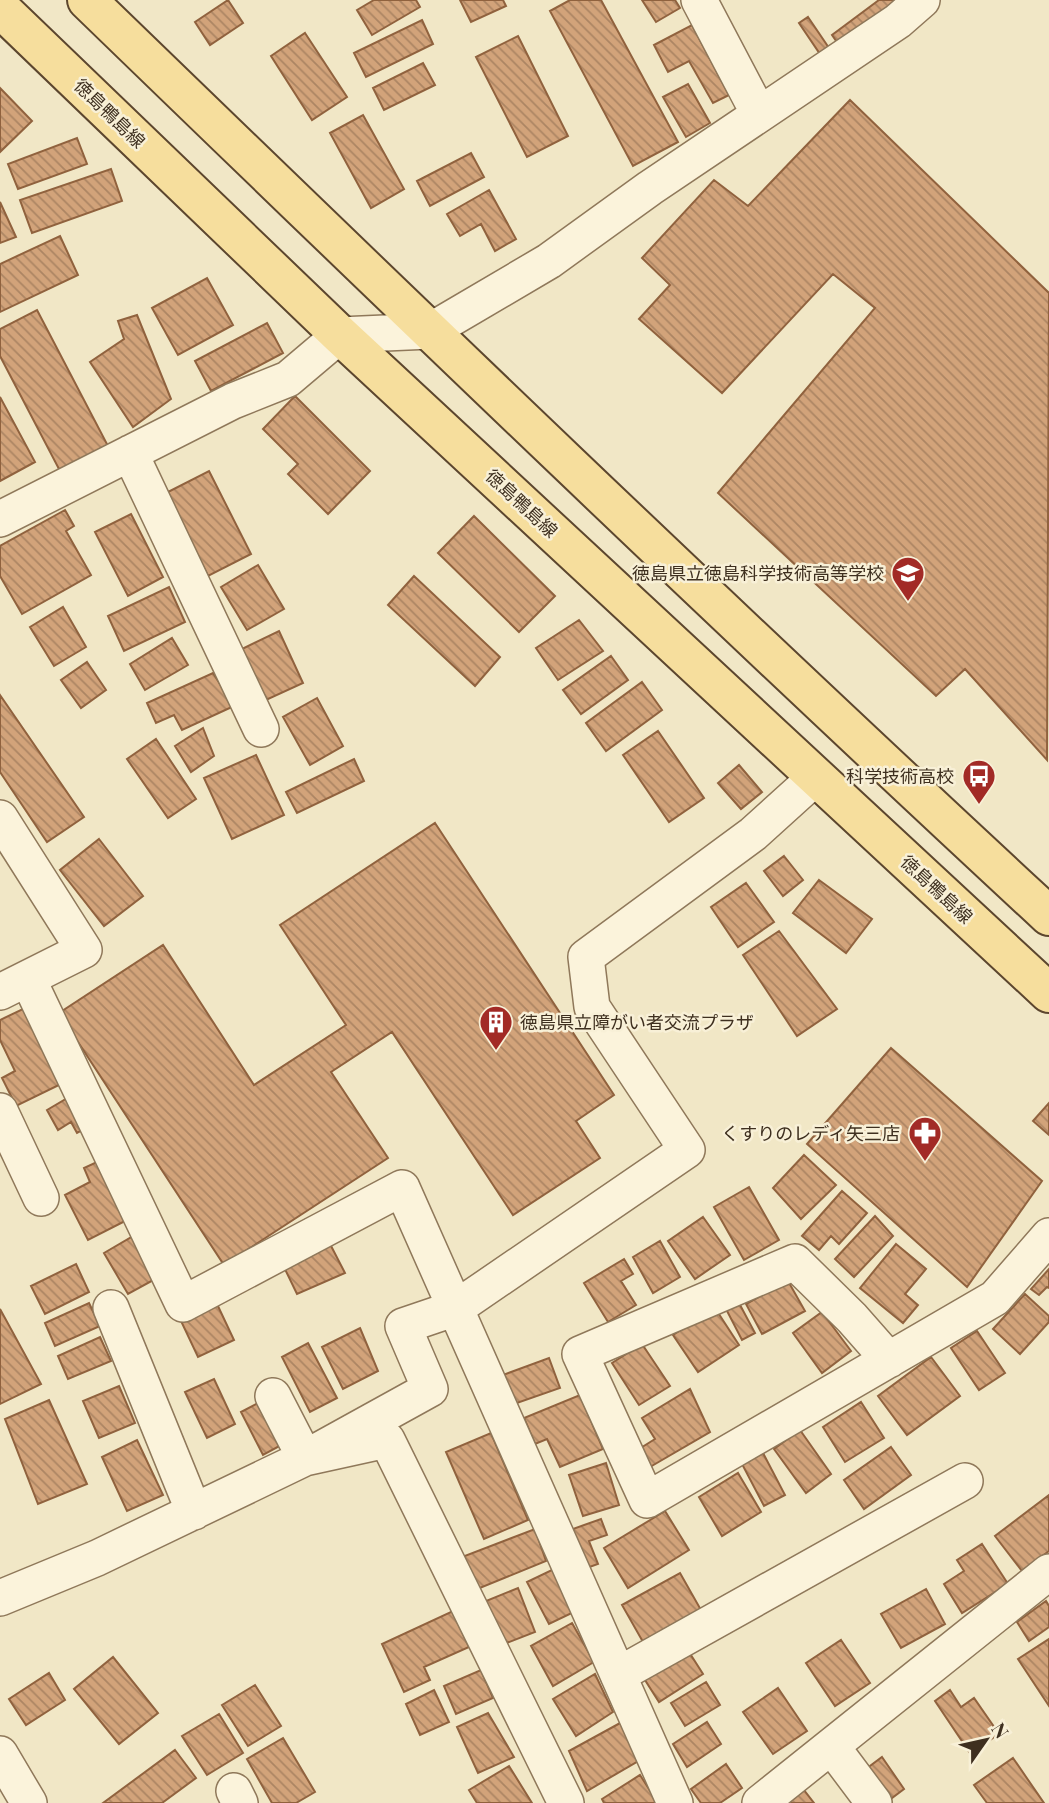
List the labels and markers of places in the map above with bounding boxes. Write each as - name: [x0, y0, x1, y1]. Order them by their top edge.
- school or university icon: 徳島県立徳島科学技術高等学校: [889, 554, 927, 603]
- place label: 徳島県立徳島科学技術高等学校: [632, 561, 884, 585]
- bus stop icon: 科学技術高校: [960, 757, 998, 806]
- place label: 科学技術高校: [846, 764, 954, 788]
- building icon: 徳島県立障がい者交流プラザ: [477, 1003, 515, 1052]
- place label: 徳島県立障がい者交流プラザ: [520, 1010, 754, 1034]
- pharmacy icon: くすりのレディ矢三店: [906, 1114, 944, 1163]
- place label: くすりのレディ矢三店: [721, 1121, 900, 1145]

